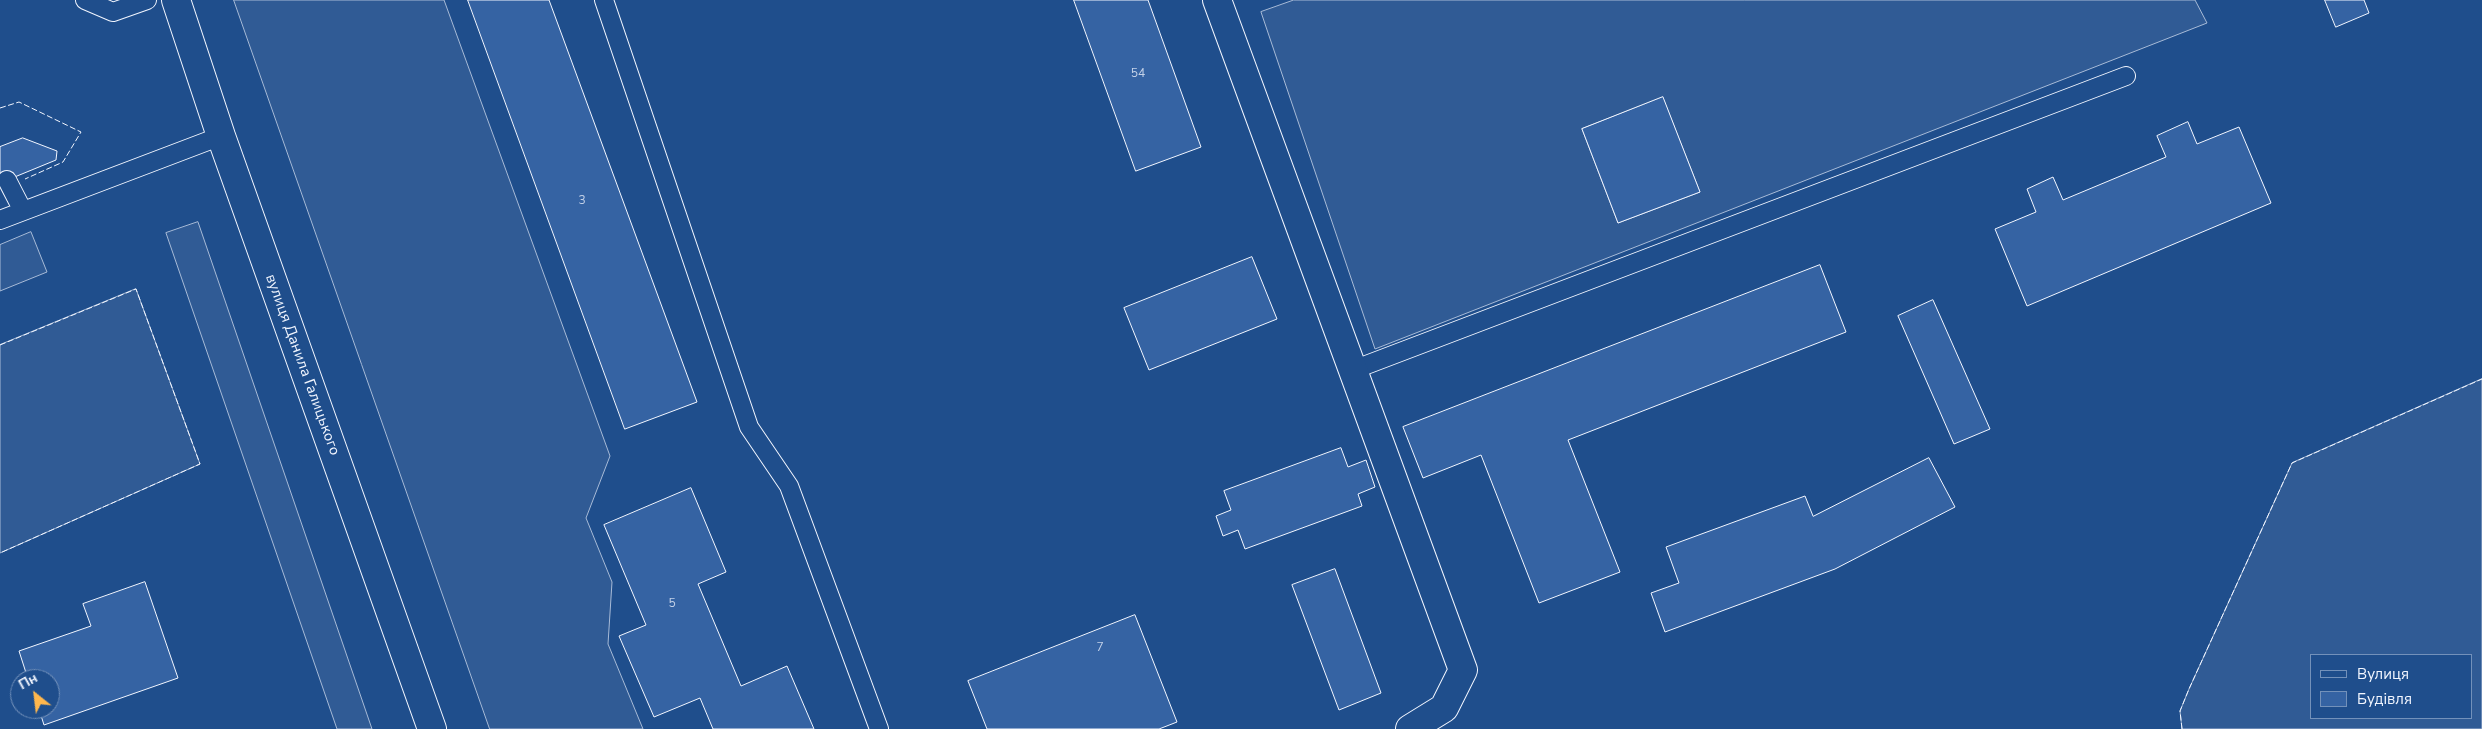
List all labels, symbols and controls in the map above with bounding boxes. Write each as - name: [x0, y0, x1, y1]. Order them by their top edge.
- house number: 54: [1131, 67, 1145, 81]
- house number: 3: [578, 194, 586, 208]
- street label: вулиця Данила Галицького: [261, 272, 343, 458]
- house number: 5: [668, 597, 676, 611]
- house number: 7: [1096, 641, 1104, 655]
- legend: [2310, 654, 2472, 719]
- text: Вулиця: [2357, 664, 2409, 684]
- text: Пн: [15, 668, 41, 694]
- north arrow: [10, 669, 60, 719]
- text: Будівля: [2357, 689, 2412, 709]

